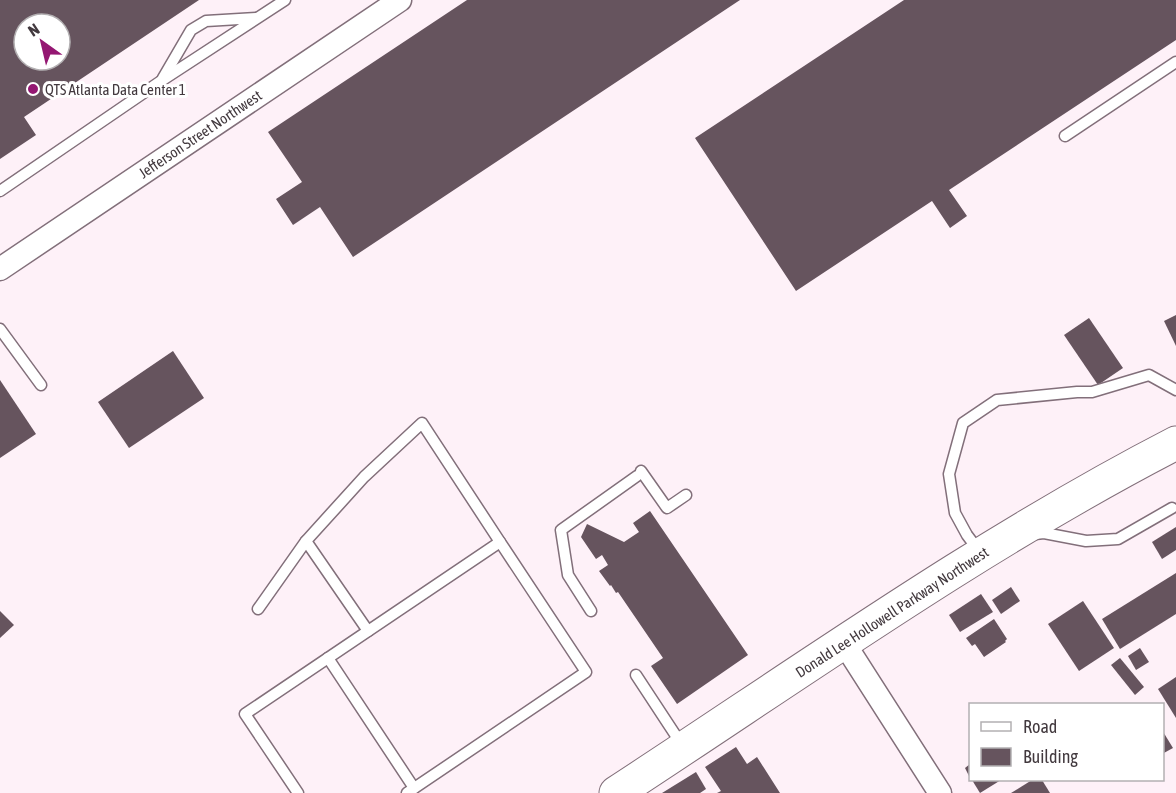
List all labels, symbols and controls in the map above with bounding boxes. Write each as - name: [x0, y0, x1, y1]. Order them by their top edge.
- north arrow: [12, 12, 72, 72]
- text: N: [25, 19, 43, 40]
- place label: QTS Atlanta Data Center 1: [45, 81, 186, 98]
- marker: QTS Atlanta Data Center 1: [26, 82, 40, 96]
- street label: Jefferson Street Northwest: [135, 87, 265, 181]
- street label: Donald Lee Hollowell Parkway Northwest: [792, 543, 992, 681]
- legend: [969, 703, 1164, 781]
- text: Road: [1023, 716, 1057, 737]
- text: Building: [1023, 746, 1078, 767]

